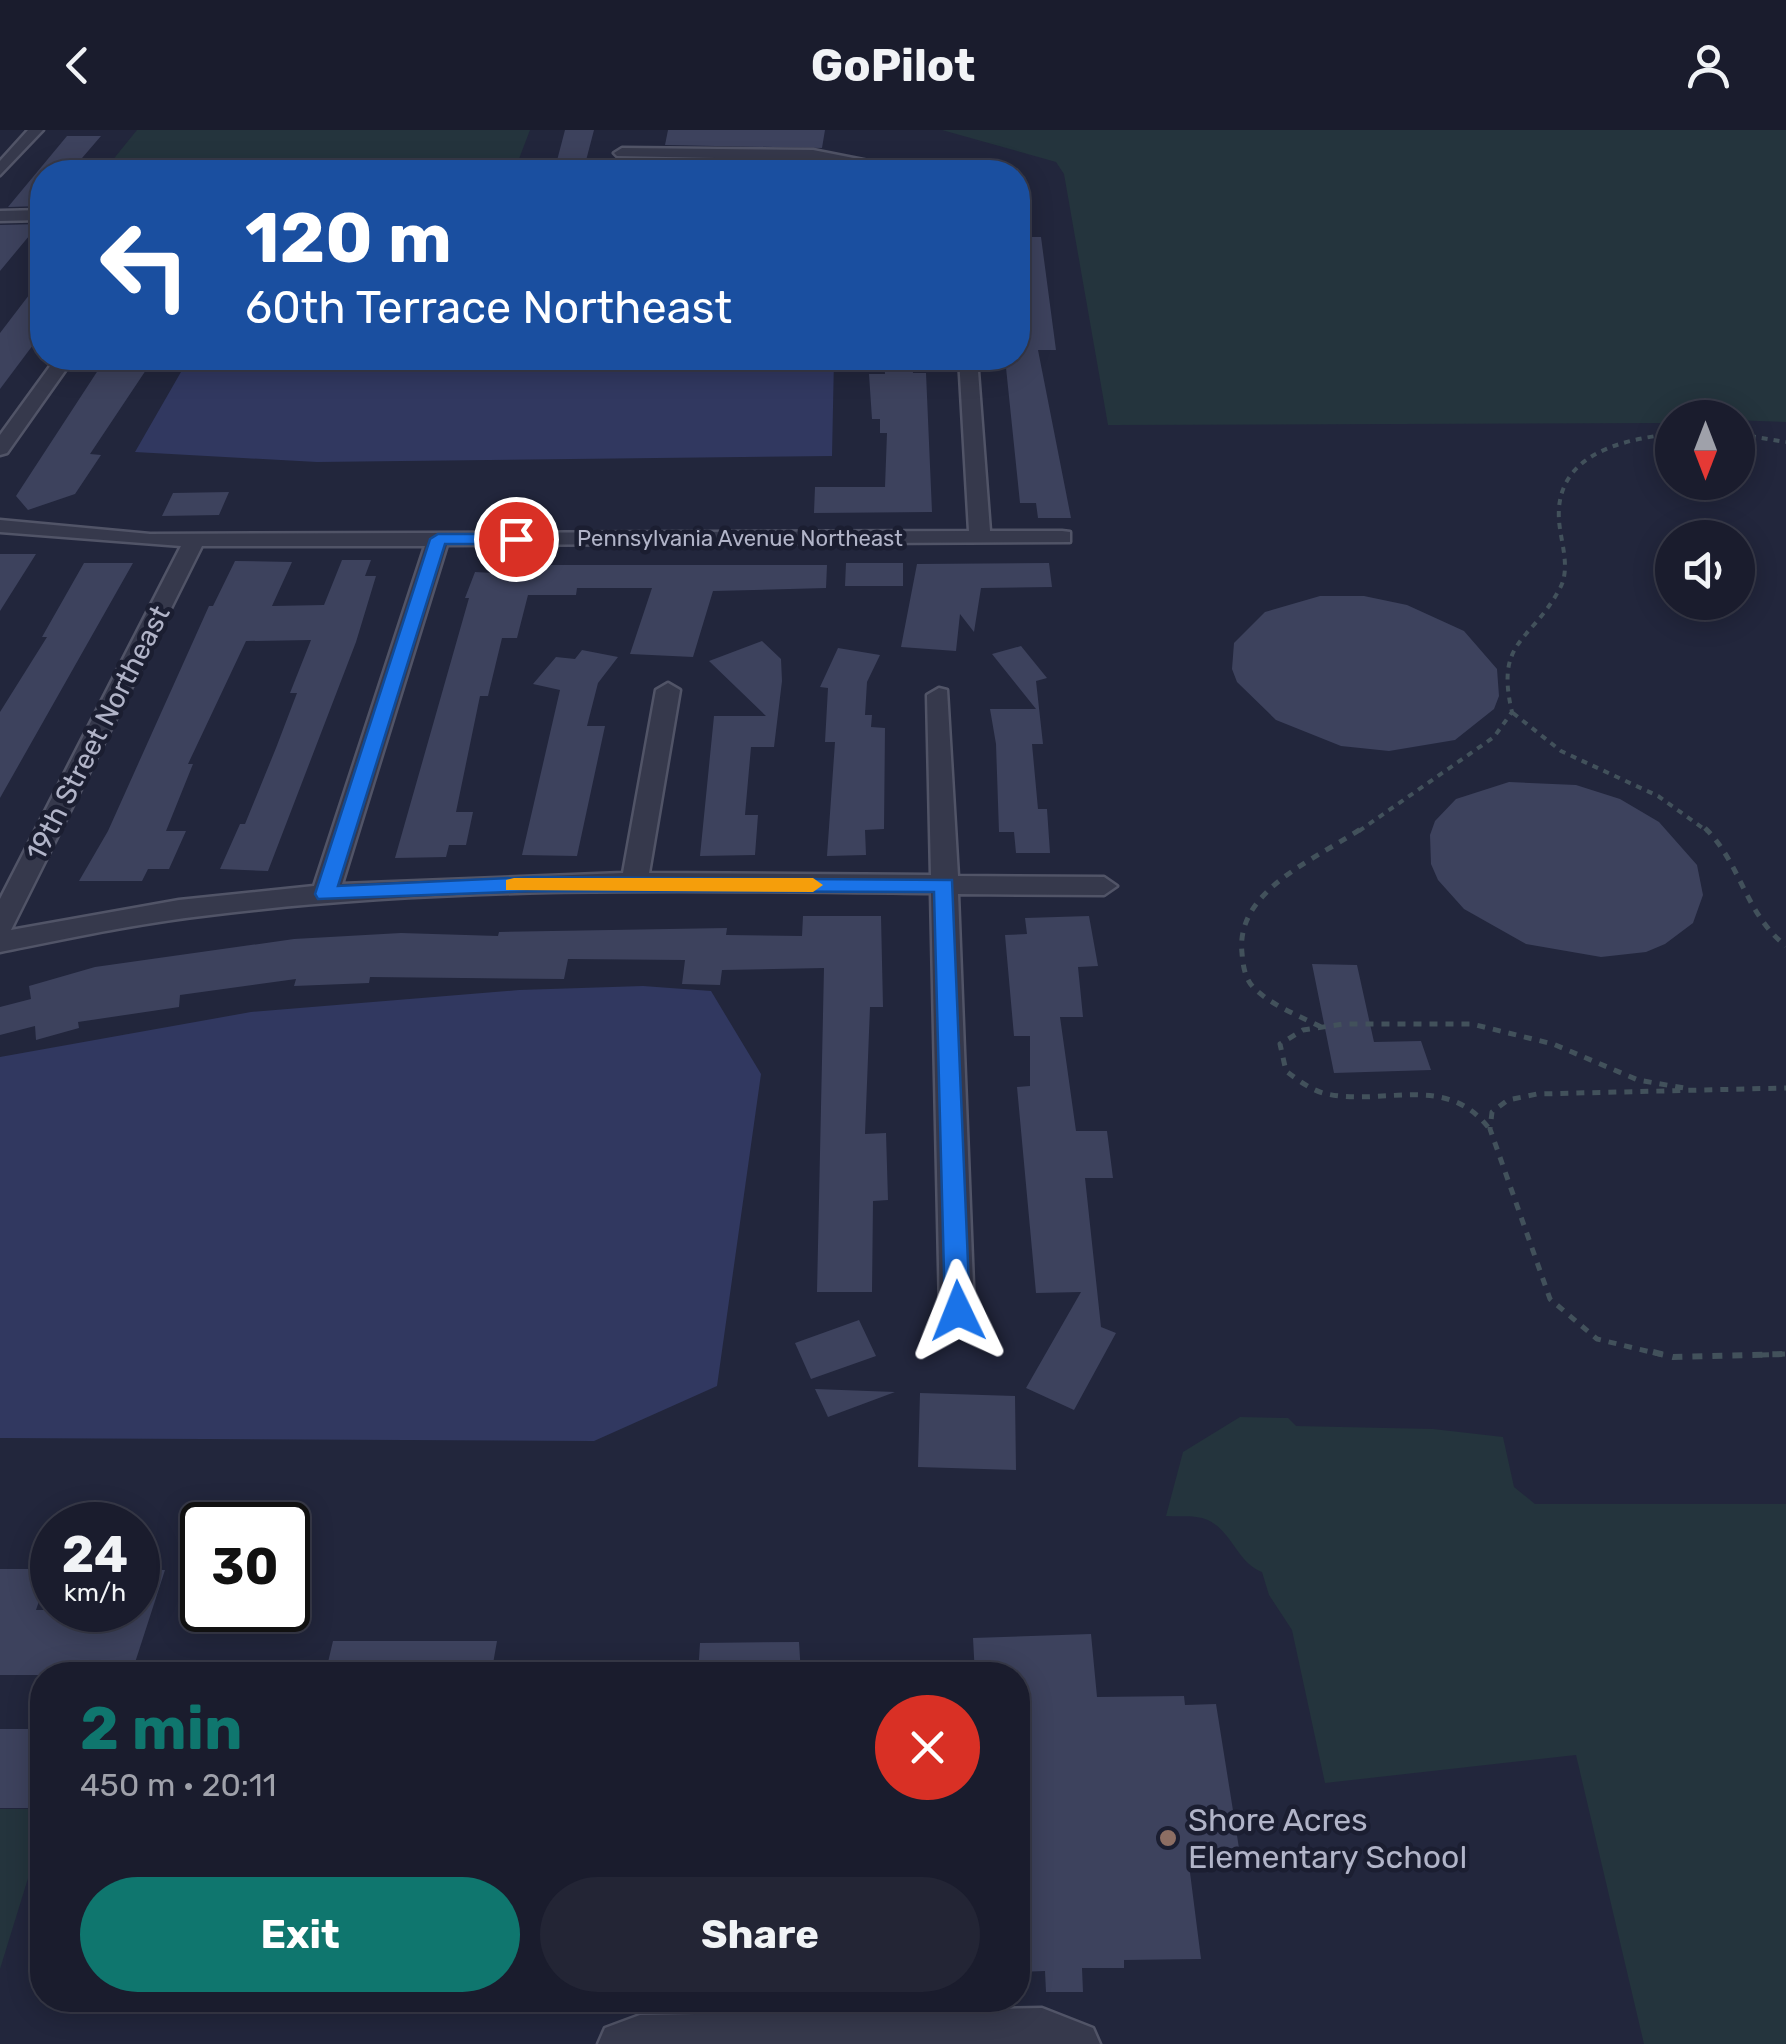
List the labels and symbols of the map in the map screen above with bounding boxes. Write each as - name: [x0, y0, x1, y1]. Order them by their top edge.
- north arrow: [1655, 400, 1755, 500]
- pin: [474, 497, 559, 582]
- street label: Pennsylvania Avenue Northeast: [577, 525, 903, 552]
- street label: 19th Street Northeast: [19, 600, 177, 866]
- position arrow: [906, 1259, 1010, 1363]
- speed limit sign: 30: [180, 1502, 310, 1632]
- place label: Shore Acres Elementary School: [1188, 1801, 1467, 1876]
- marker: Shore Acres Elementary School: [1157, 1827, 1179, 1849]

